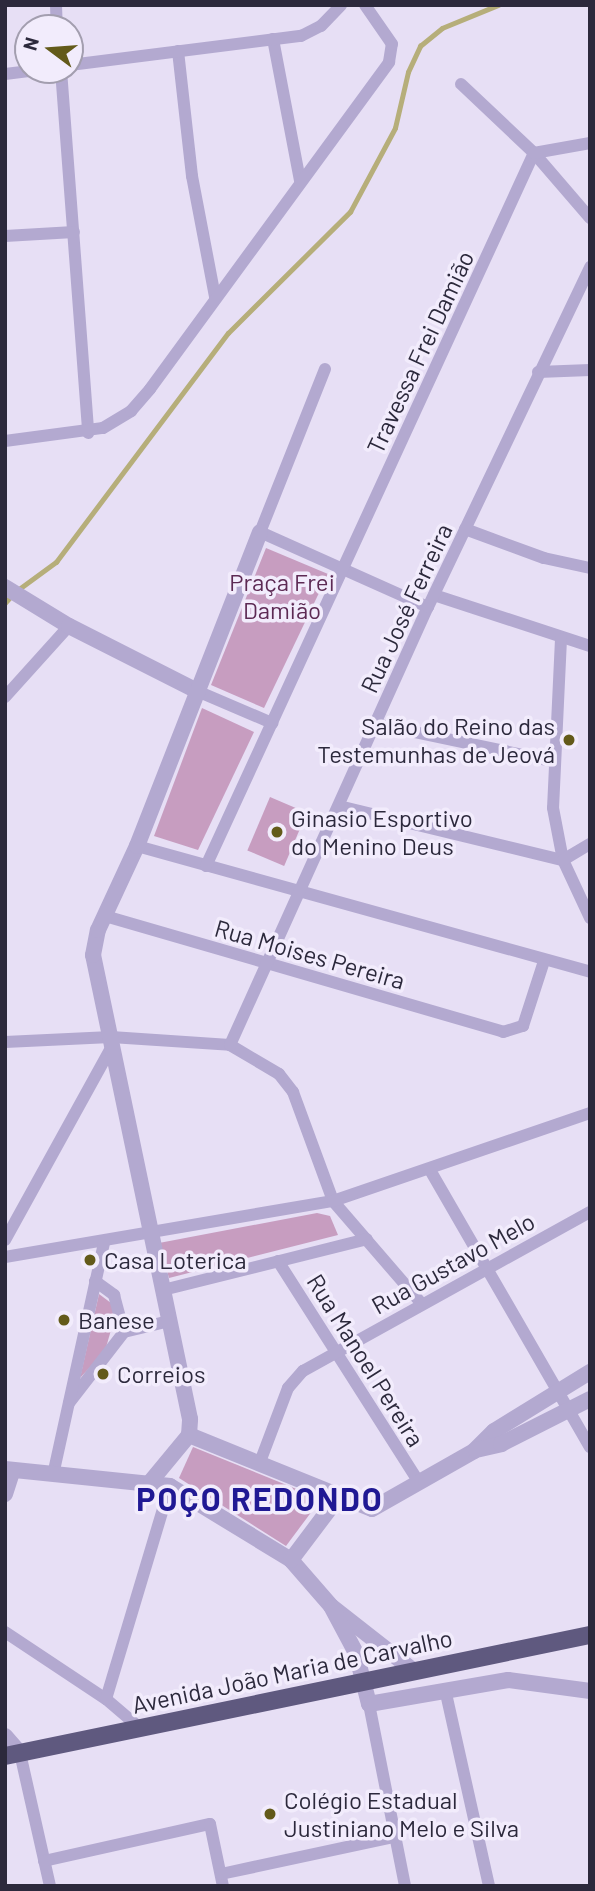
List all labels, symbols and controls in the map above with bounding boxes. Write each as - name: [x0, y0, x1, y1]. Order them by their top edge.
- north arrow: [14, 14, 84, 84]
- text: N: [17, 34, 43, 53]
- street label: Travessa Frei Damião: [360, 246, 480, 458]
- street label: Rua José Ferreira: [354, 519, 458, 697]
- park label: Praça Frei Damião: [229, 568, 335, 624]
- place label: Salão do Reino das Testemunhas de Jeová: [317, 712, 555, 768]
- marker: Salão do Reino das Testemunhas de Jeová: [561, 732, 577, 748]
- place label: Ginasio Esportivo do Menino Deus: [291, 804, 473, 860]
- marker: Ginasio Esportivo do Menino Deus: [269, 824, 285, 840]
- street label: Rua Moises Pereira: [212, 913, 408, 995]
- street label: Rua Gustavo Melo: [366, 1206, 540, 1320]
- place label: Casa Loterica: [104, 1246, 247, 1274]
- marker: Casa Loterica: [82, 1252, 98, 1268]
- street label: Rua Manoel Pereira: [301, 1268, 431, 1452]
- place label: Banese: [78, 1306, 155, 1334]
- marker: Banese: [56, 1312, 72, 1328]
- place label: Correios: [117, 1360, 206, 1388]
- marker: Correios: [95, 1366, 111, 1382]
- district label: POÇO REDONDO: [138, 1479, 382, 1517]
- street label: Avenida João Maria de Carvalho: [129, 1623, 455, 1719]
- place label: Colégio Estadual Justiniano Melo e Silva: [284, 1786, 519, 1842]
- marker: Colégio Estadual Justiniano Melo e Silva: [262, 1806, 278, 1822]

